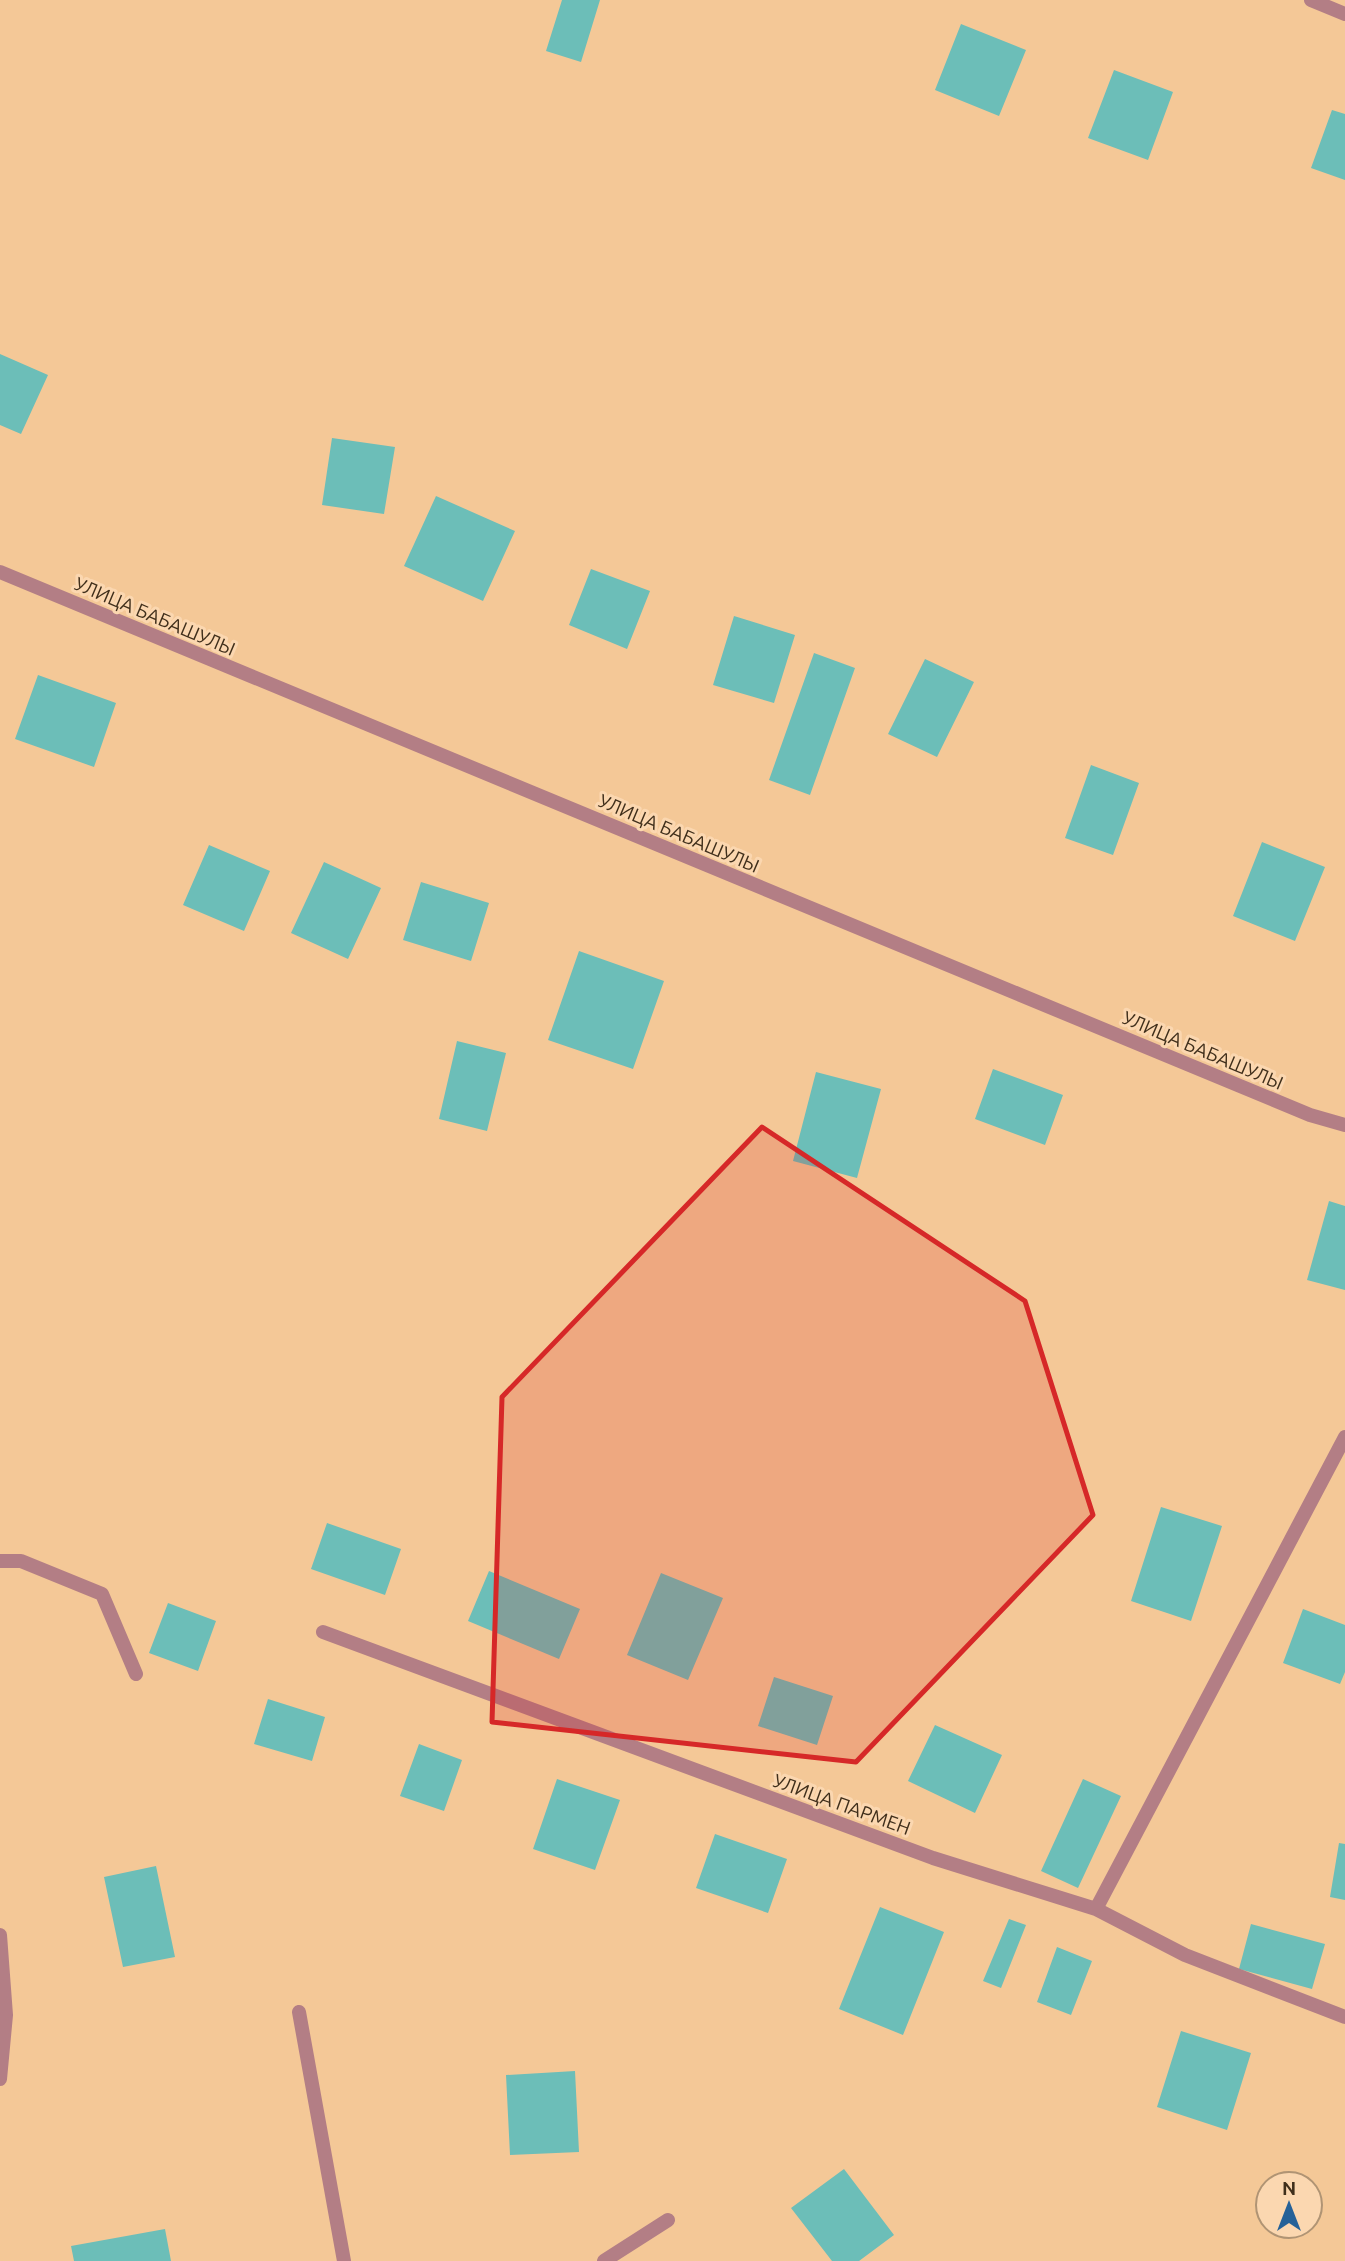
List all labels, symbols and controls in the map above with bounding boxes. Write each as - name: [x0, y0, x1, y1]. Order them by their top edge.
- street label: УЛИЦА БАБАШУЛЫ: [71, 572, 239, 660]
- street label: УЛИЦА БАБАШУЛЫ: [595, 789, 763, 877]
- street label: УЛИЦА БАБАШУЛЫ: [1119, 1006, 1287, 1094]
- street label: УЛИЦА ПАРМЕН: [770, 1769, 914, 1839]
- north arrow: [1254, 2170, 1324, 2240]
- text: N: [1282, 2177, 1296, 2199]

